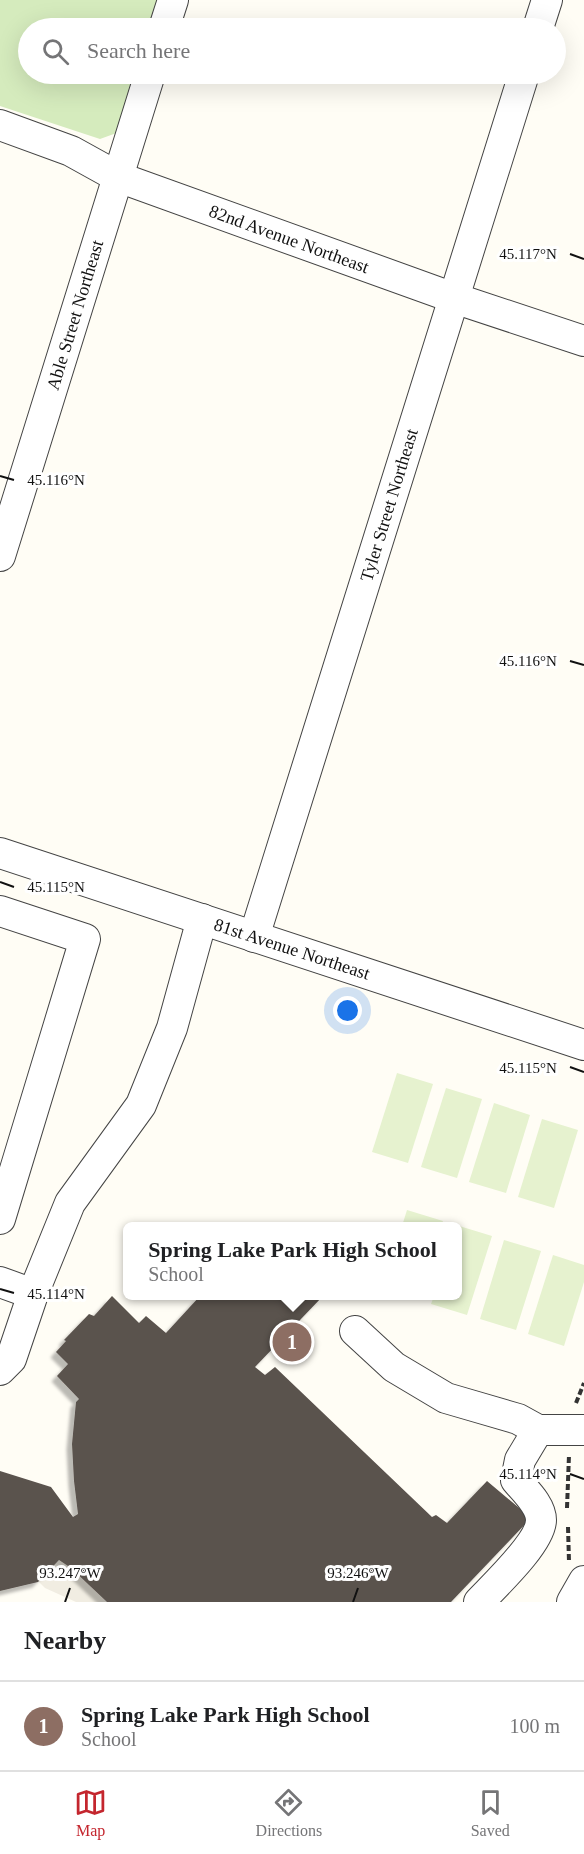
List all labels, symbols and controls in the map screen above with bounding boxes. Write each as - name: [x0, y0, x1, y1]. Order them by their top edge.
- search box: [18, 18, 566, 84]
- icon: search: [39, 35, 72, 68]
- text: Search here: [87, 38, 190, 63]
- street label: 82nd Avenue Northeast: [206, 201, 372, 277]
- street label: Able Street Northeast: [43, 238, 107, 392]
- text: 45.117°N: [499, 246, 557, 262]
- street label: Tyler Street Northeast: [356, 426, 422, 584]
- text: 45.116°N: [27, 472, 85, 488]
- text: 45.116°N: [499, 653, 557, 669]
- text: 45.115°N: [27, 879, 85, 895]
- street label: 81st Avenue Northeast: [212, 914, 372, 984]
- your location: [333, 996, 362, 1025]
- text: 45.115°N: [499, 1060, 557, 1076]
- popup: [123, 1222, 462, 1300]
- text: Spring Lake Park High School: [148, 1237, 437, 1262]
- text: School: [148, 1263, 204, 1285]
- text: 45.114°N: [27, 1286, 85, 1302]
- pin: 1: [272, 1320, 312, 1364]
- text: 45.114°N: [499, 1466, 557, 1482]
- text: 93.247°W: [39, 1565, 102, 1581]
- text: 93.246°W: [327, 1565, 390, 1581]
- text: Nearby: [24, 1626, 106, 1655]
- text: Spring Lake Park High School: [81, 1702, 370, 1727]
- text: 1: [39, 1715, 49, 1737]
- text: 100 m: [509, 1715, 560, 1737]
- text: School: [81, 1728, 137, 1750]
- tab: Map: [74, 1786, 107, 1840]
- tab: Directions: [256, 1786, 322, 1840]
- tab: Saved: [471, 1786, 510, 1840]

